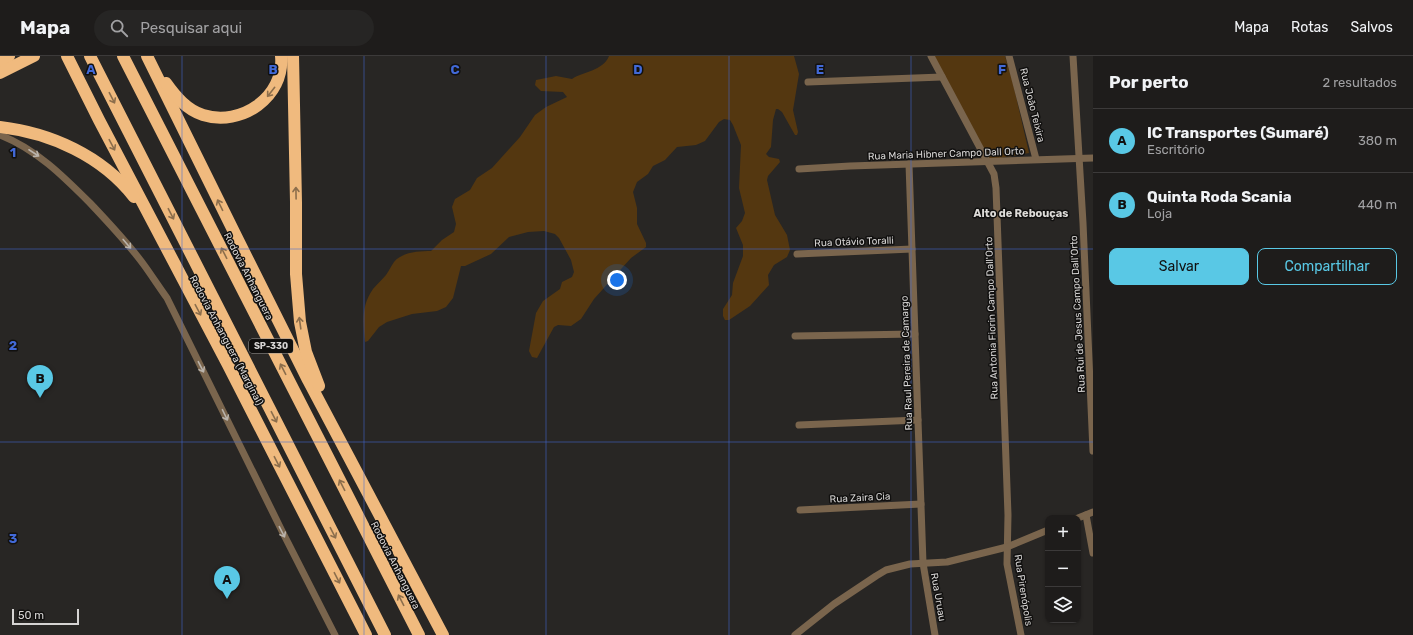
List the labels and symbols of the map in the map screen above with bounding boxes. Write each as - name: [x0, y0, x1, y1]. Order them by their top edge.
- text: A: [86, 62, 96, 77]
- text: B: [268, 62, 278, 77]
- text: C: [450, 62, 460, 77]
- text: D: [633, 62, 643, 77]
- text: E: [816, 62, 824, 77]
- text: F: [998, 62, 1006, 77]
- street label: Rua João Teixira: [1017, 67, 1047, 144]
- one-way arrow: [266, 87, 275, 98]
- one-way arrow: [109, 92, 116, 104]
- one-way arrow: [108, 139, 116, 151]
- text: 1: [10, 145, 16, 160]
- street label: Rua Maria Hibner Campo Dall Orto: [868, 145, 1025, 163]
- one-way arrow: [28, 149, 39, 157]
- one-way arrow: [292, 187, 300, 200]
- one-way arrow: [216, 199, 223, 211]
- one-way arrow: [168, 207, 175, 219]
- district label: Alto de Rebouças: [974, 207, 1068, 220]
- street label: Rodovia Anhanguera: [221, 231, 275, 322]
- street label: Rua Otávio Toralli: [814, 235, 894, 249]
- street label: Rua Rui de Jesus Campo Dall'Orto: [1068, 235, 1088, 393]
- street label: Rua Antonia Fiorin Campo Dall'Orto: [983, 236, 1001, 399]
- one-way arrow: [122, 239, 131, 249]
- one-way arrow: [220, 247, 227, 259]
- your location: [607, 270, 627, 290]
- street label: Rodovia Anhanguera (Marginal): [187, 273, 266, 408]
- street label: Rua Raul Pereira de Camargo: [899, 295, 915, 431]
- one-way arrow: [195, 304, 202, 316]
- one-way arrow: [296, 317, 304, 330]
- text: 2: [9, 338, 17, 353]
- road number: SP-330: [249, 339, 293, 353]
- one-way arrow: [198, 361, 205, 373]
- one-way arrow: [279, 363, 286, 375]
- pin: B: [27, 365, 53, 398]
- one-way arrow: [222, 409, 229, 421]
- one-way arrow: [271, 411, 278, 423]
- one-way arrow: [274, 456, 282, 468]
- one-way arrow: [338, 479, 345, 491]
- street label: Rua Zaira Cia: [829, 490, 891, 506]
- street label: Rodovia Anhanguera: [368, 520, 422, 611]
- one-way arrow: [279, 526, 286, 538]
- one-way arrow: [330, 526, 337, 538]
- text: 3: [9, 531, 18, 546]
- street label: Rua Pirenópolis: [1011, 554, 1035, 627]
- pin: A: [214, 566, 240, 599]
- one-way arrow: [333, 572, 341, 584]
- street label: Rua Uruau: [928, 572, 948, 622]
- one-way arrow: [397, 595, 404, 607]
- scale bar: [12, 607, 79, 626]

